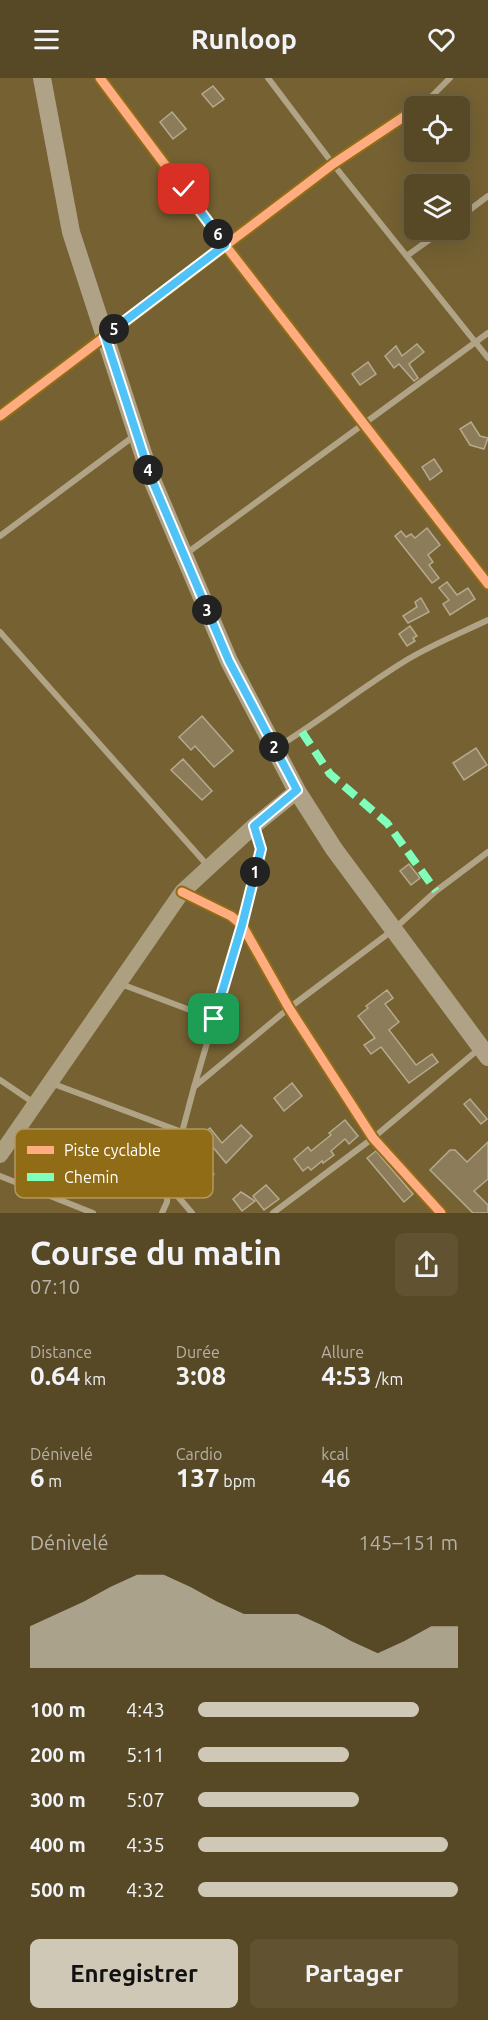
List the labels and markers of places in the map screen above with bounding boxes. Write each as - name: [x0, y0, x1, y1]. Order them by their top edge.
- pin: [158, 163, 209, 214]
- pin: 6: [203, 219, 233, 249]
- pin: 5: [99, 314, 129, 344]
- pin: 4: [133, 455, 163, 485]
- pin: 3: [192, 595, 222, 625]
- pin: 2: [259, 732, 289, 762]
- pin: 1: [240, 857, 270, 887]
- pin: [188, 993, 239, 1044]

